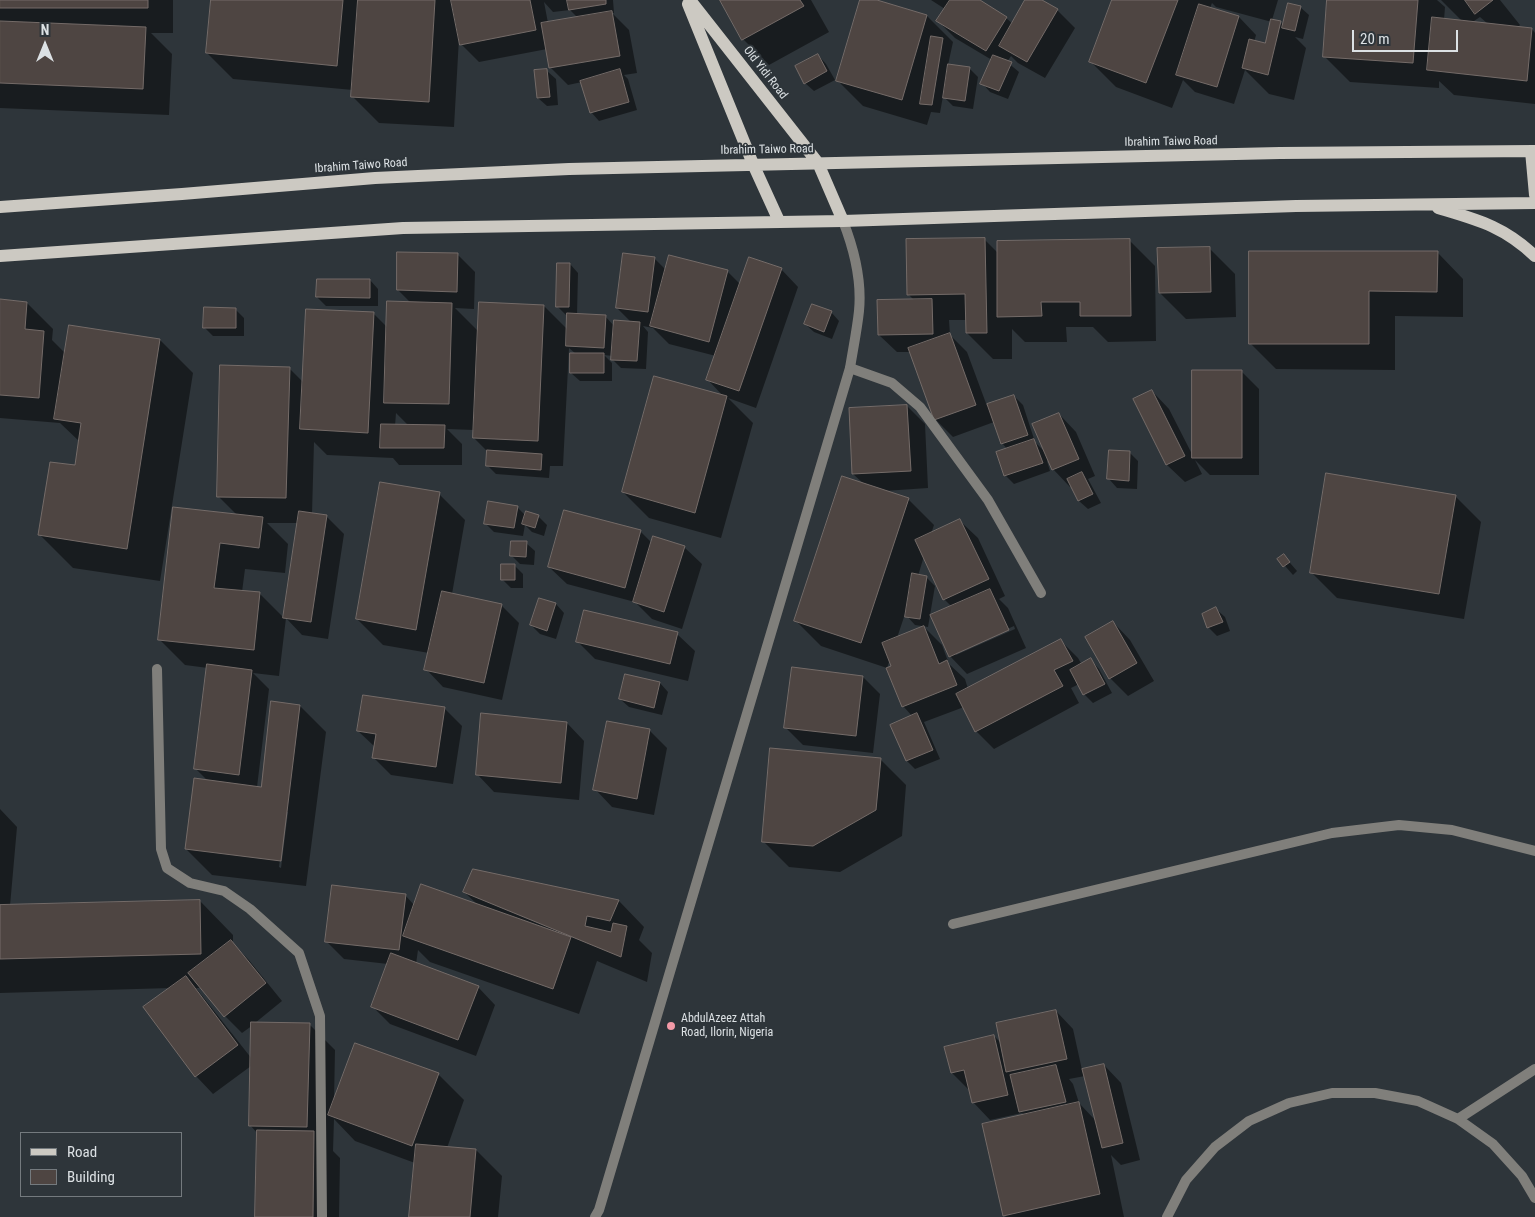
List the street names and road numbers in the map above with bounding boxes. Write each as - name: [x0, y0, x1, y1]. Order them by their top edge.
- street label: Old Yidi Road: [740, 44, 790, 102]
- street label: Ibrahim Taiwo Road: [1124, 134, 1218, 150]
- street label: Ibrahim Taiwo Road: [720, 142, 814, 158]
- street label: Ibrahim Taiwo Road: [314, 156, 408, 176]

